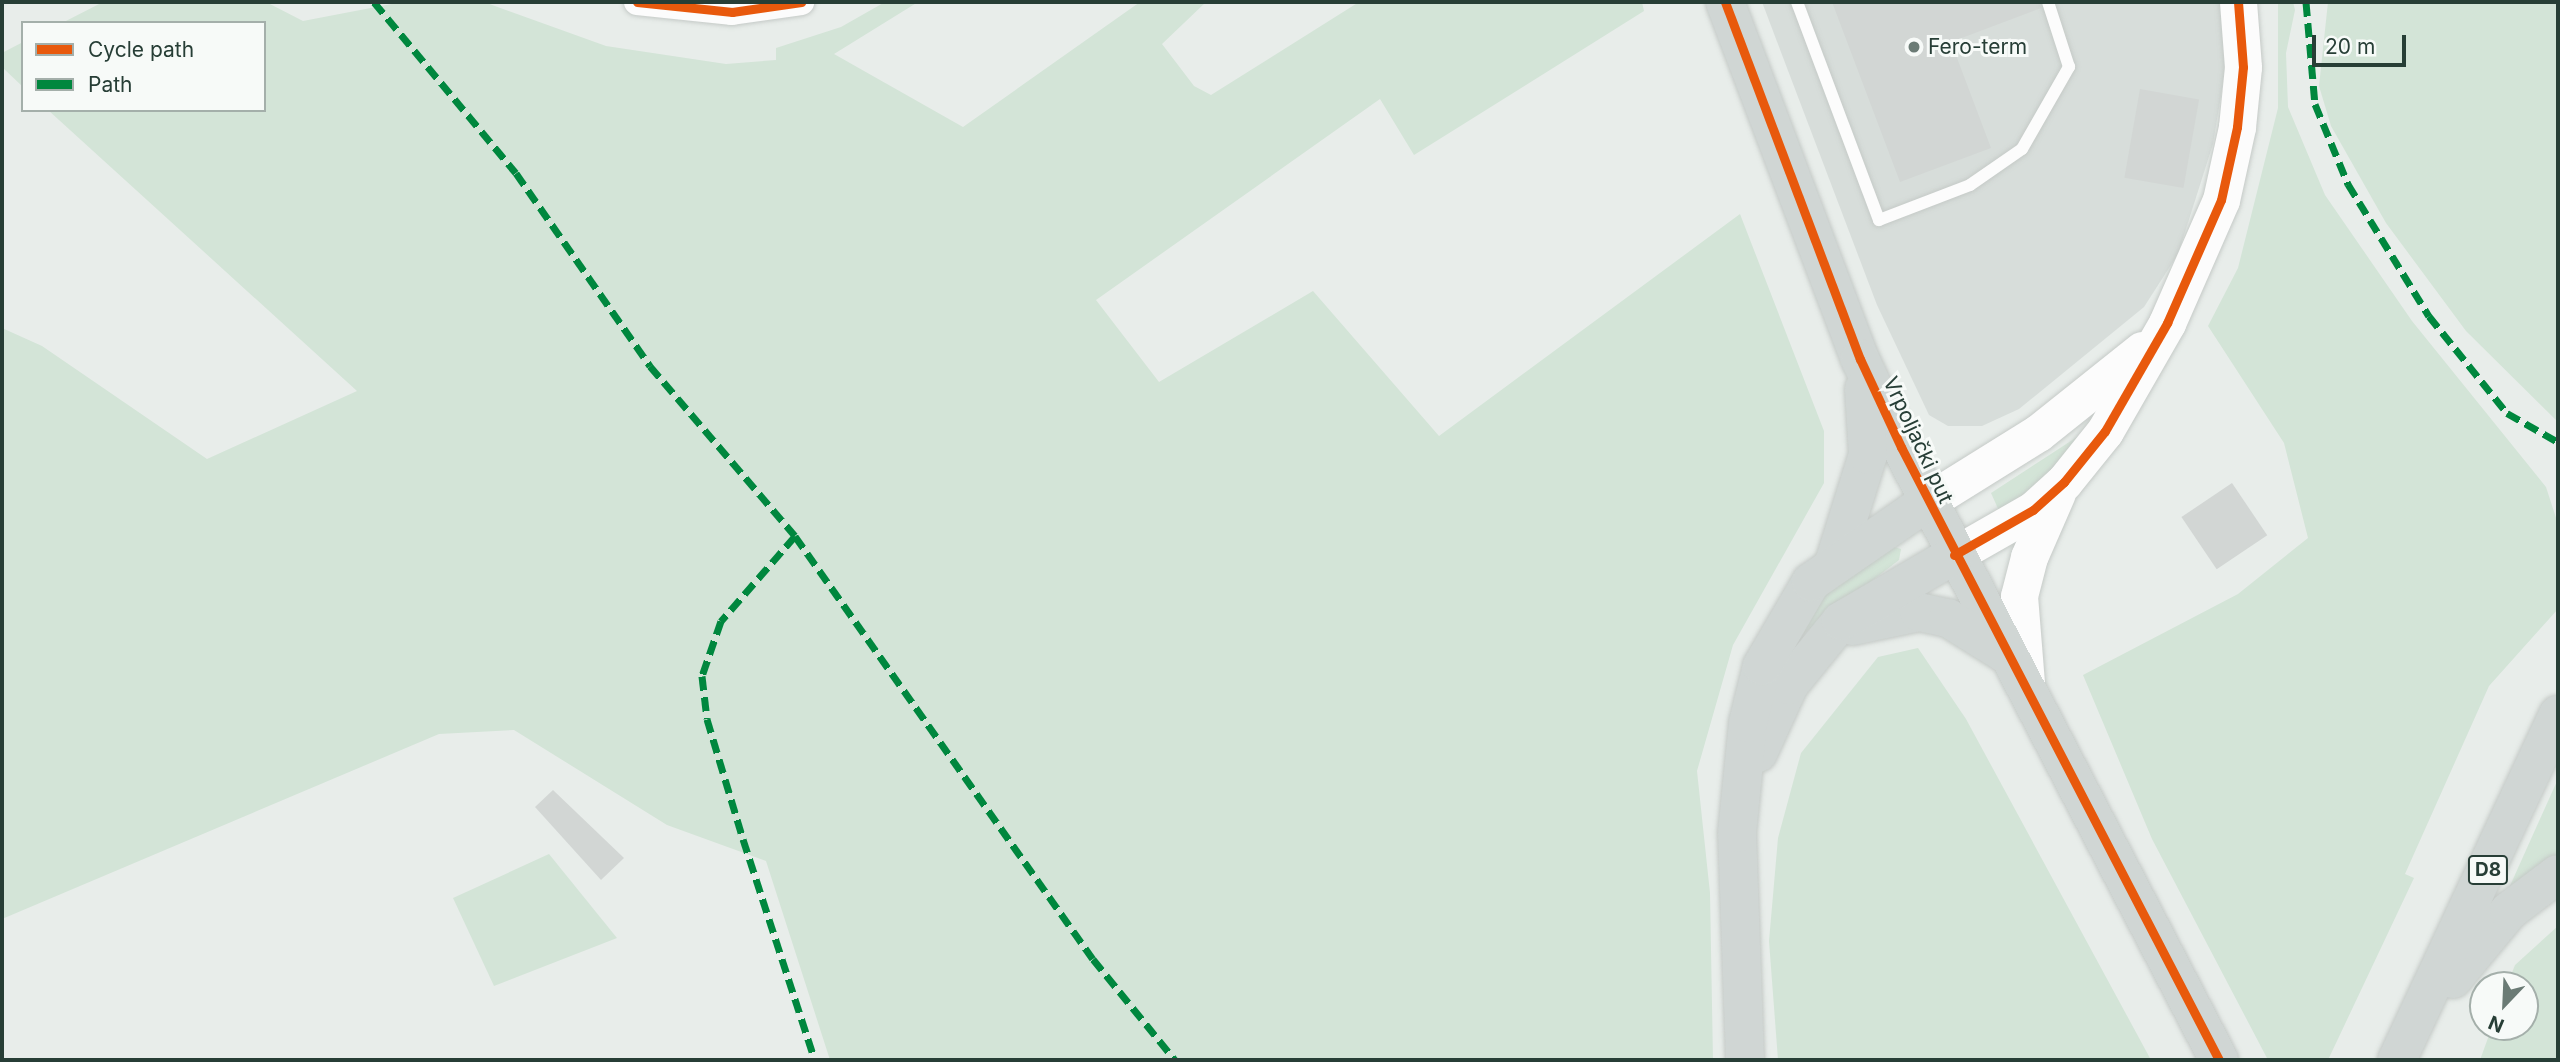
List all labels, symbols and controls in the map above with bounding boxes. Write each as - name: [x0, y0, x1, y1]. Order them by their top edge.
- legend: [21, 21, 266, 112]
- scale bar: [2315, 21, 2410, 65]
- place label: Fero-term: [1928, 34, 2027, 60]
- text: 20 m: [2325, 34, 2375, 59]
- text: Cycle path: [88, 37, 194, 62]
- marker: Fero-term: [1906, 39, 1922, 55]
- text: Path: [88, 72, 133, 97]
- street label: Vrpoljački put: [1878, 373, 1958, 507]
- road number: D8: [2467, 855, 2509, 886]
- north arrow: [2469, 971, 2539, 1041]
- text: N: [2485, 1011, 2508, 1037]

